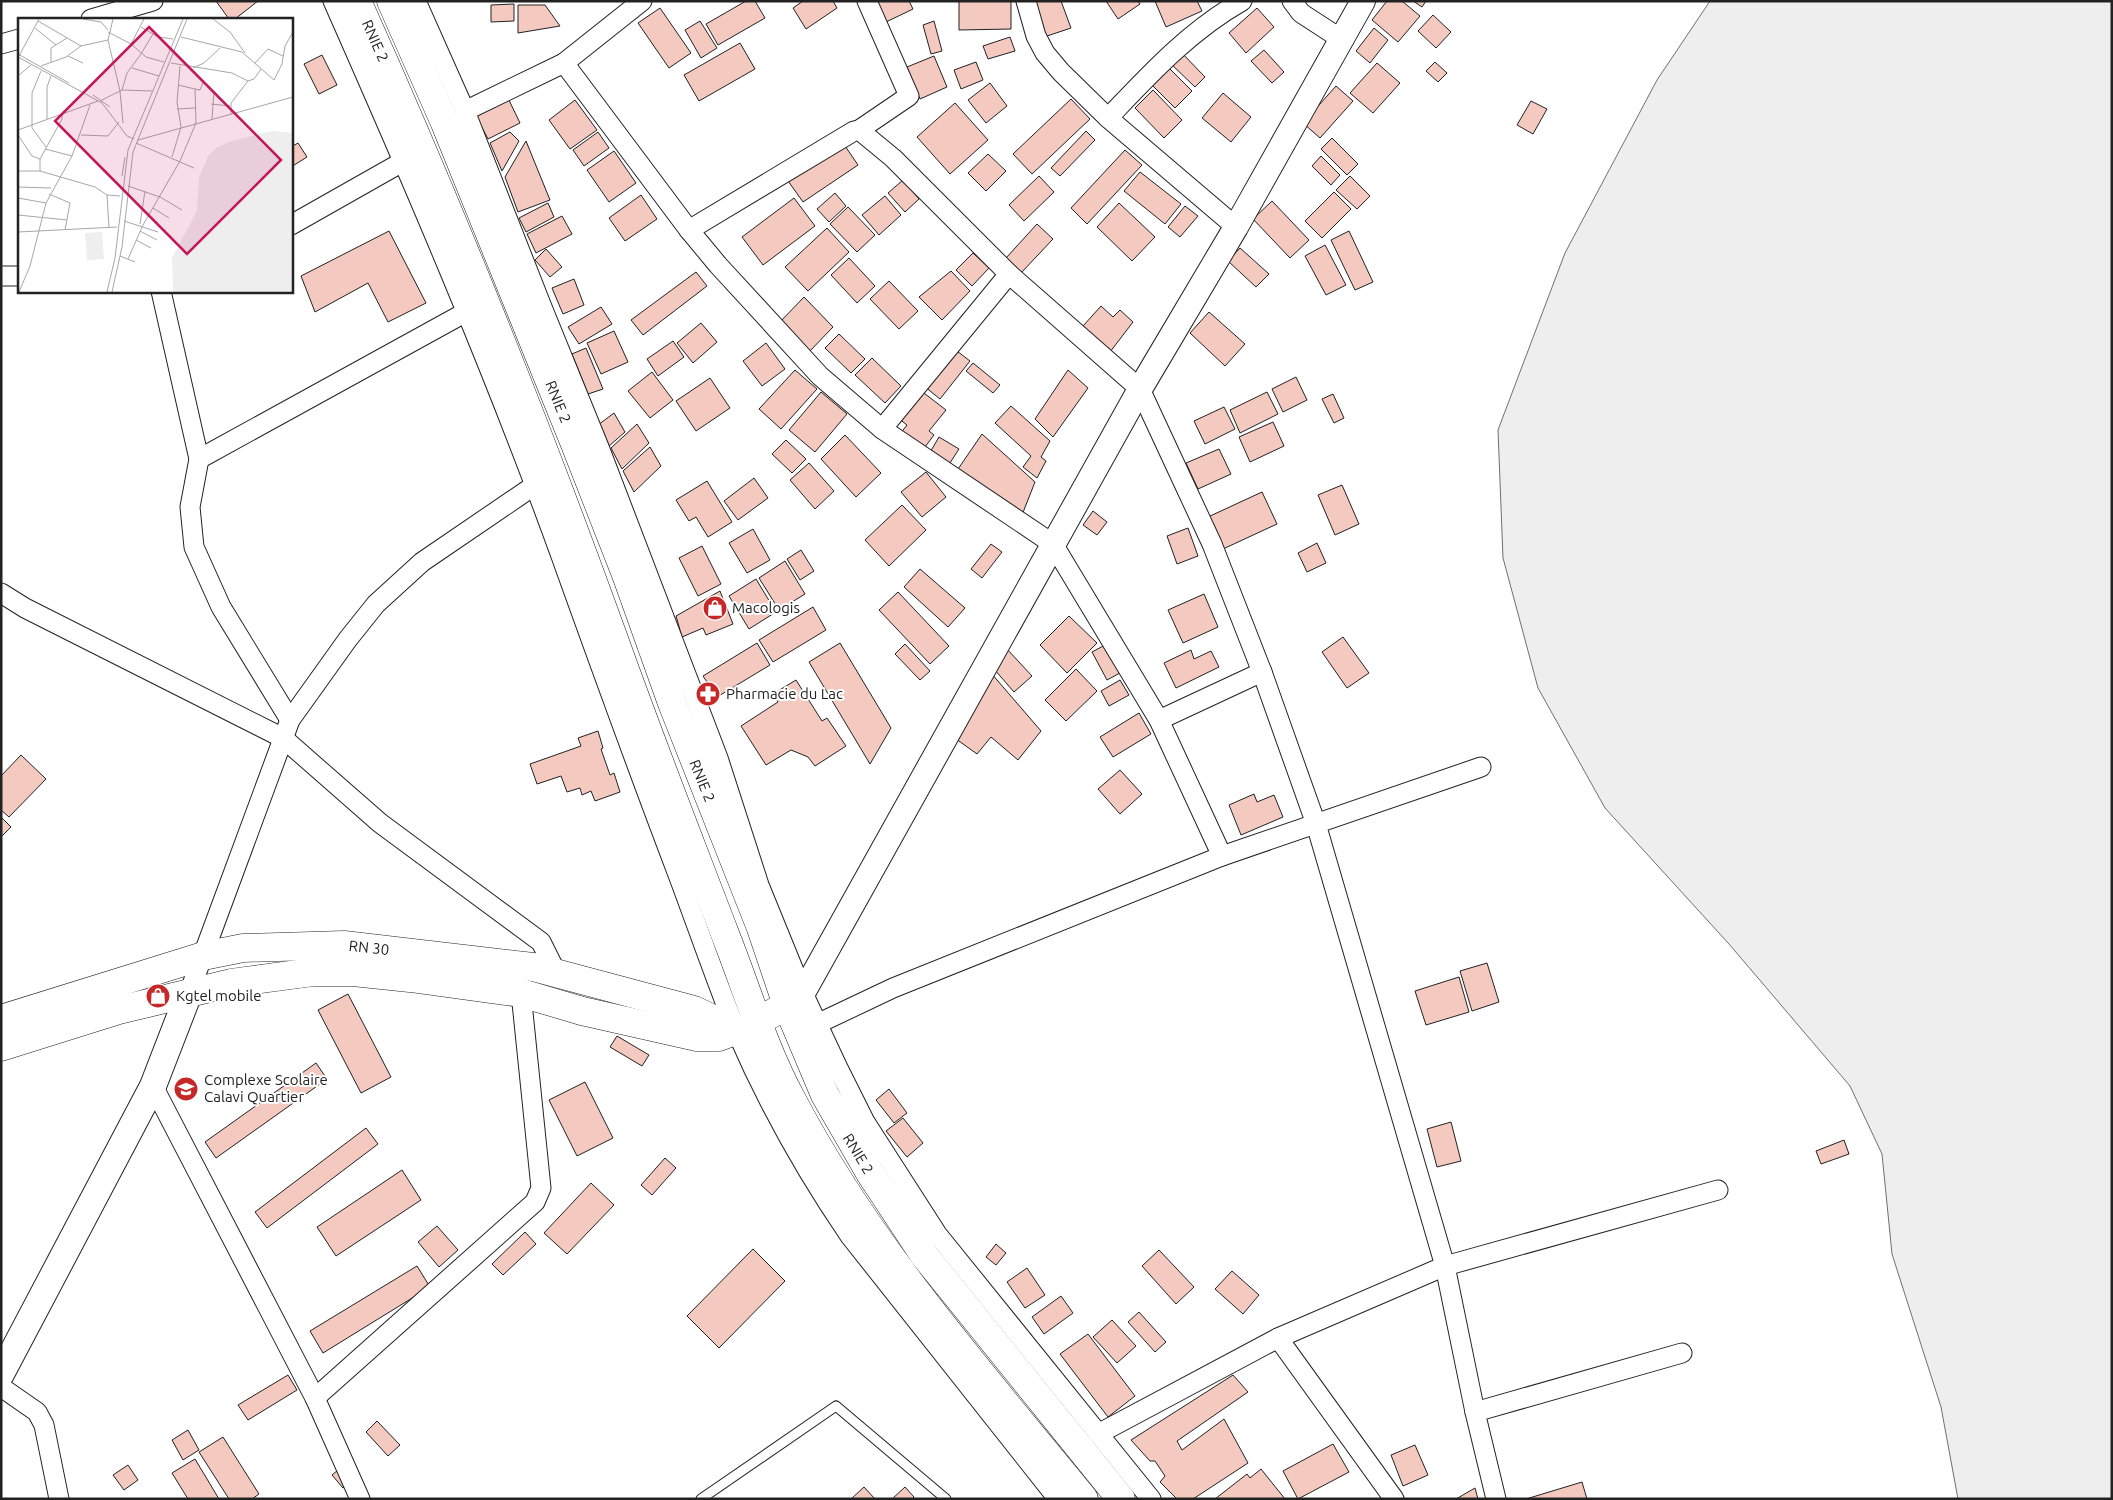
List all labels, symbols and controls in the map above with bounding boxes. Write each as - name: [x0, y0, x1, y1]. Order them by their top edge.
- street label: RNIE 2: [359, 17, 392, 64]
- inset map: [18, 18, 292, 292]
- street label: RNIE 2: [542, 378, 575, 426]
- shop icon: Macologis: [702, 595, 728, 621]
- place label: Macologis: [732, 599, 800, 616]
- pharmacy icon: Pharmacie du Lac: [695, 681, 721, 707]
- place label: Pharmacie du Lac: [726, 685, 843, 702]
- street label: RNIE 2: [686, 757, 719, 805]
- street label: RN 30: [348, 937, 390, 958]
- shop icon: Kgtel mobile: [145, 983, 171, 1009]
- place label: Kgtel mobile: [176, 987, 261, 1004]
- place label: Complexe Scolaire Calavi Quartier: [204, 1071, 328, 1105]
- school or university icon: Complexe Scolaire Calavi Quartier: [173, 1076, 199, 1102]
- street label: RNIE 2: [840, 1130, 877, 1177]

